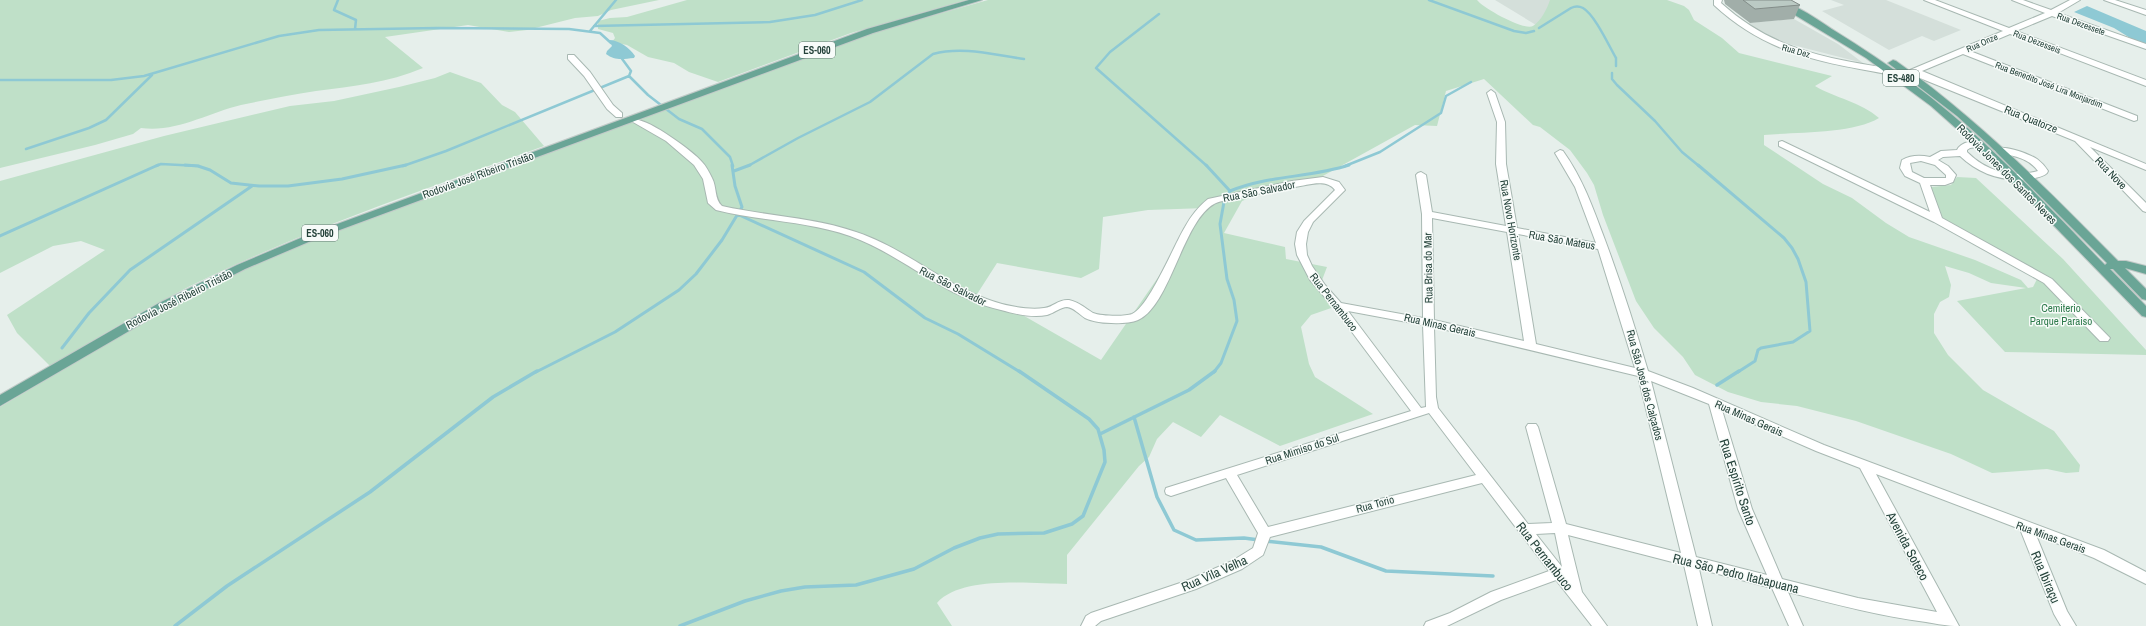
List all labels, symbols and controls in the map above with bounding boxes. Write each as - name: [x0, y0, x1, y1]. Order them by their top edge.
- street label: Rua Dezessete: [2055, 10, 2107, 38]
- street label: Rua Dezesseis: [2011, 27, 2063, 57]
- street label: Rua Onze: [1964, 31, 2000, 55]
- street label: Rua Dez: [1781, 41, 1812, 61]
- road number: ES-060: [799, 42, 835, 58]
- street label: Rua Benedito José Lira Monjardim: [1993, 59, 2105, 111]
- road number: ES-480: [1883, 70, 1919, 86]
- street label: Rua Quatorze: [2002, 102, 2060, 136]
- street label: Rodovia Jones dos Santos Neves: [1954, 121, 2060, 227]
- street label: Rodovia José Ribeiro Tristão: [420, 148, 536, 202]
- street label: Rua Nove: [2092, 154, 2130, 192]
- street label: Rua São Salvador: [1222, 177, 1296, 205]
- street label: Rua Novo Horizonte: [1497, 179, 1525, 261]
- road number: ES-060: [302, 225, 338, 241]
- street label: Rua São Mateus: [1528, 227, 1597, 253]
- street label: Rua Brisa do Mar: [1420, 233, 1436, 303]
- street label: Rua São Salvador: [917, 263, 989, 309]
- street label: Rodovia José Ribeiro Tristão: [124, 266, 234, 332]
- street label: Rua Pernambuco: [1307, 270, 1361, 334]
- park label: Cemiterio Parque Paraiso: [2030, 301, 2092, 328]
- street label: Rua Minas Gerais: [1403, 310, 1478, 340]
- street label: Rua São José dos Calçados: [1624, 328, 1667, 442]
- street label: Rua Minas Gerais: [1713, 397, 1786, 439]
- street label: Rua Mimiso do Sul: [1263, 430, 1341, 468]
- street label: Rua Espírito Santo: [1716, 437, 1760, 528]
- street label: Rua Torio: [1354, 492, 1396, 516]
- street label: Avenida Soteco: [1882, 508, 1933, 583]
- street label: Rua Pernambuco: [1512, 518, 1577, 594]
- street label: Rua Minas Gerais: [2014, 518, 2088, 556]
- street label: Rua Ibiraçu: [2027, 549, 2064, 606]
- street label: Rua São Pedro Itabapuana: [1671, 550, 1801, 597]
- street label: Rua Vila Velha: [1179, 551, 1250, 596]

